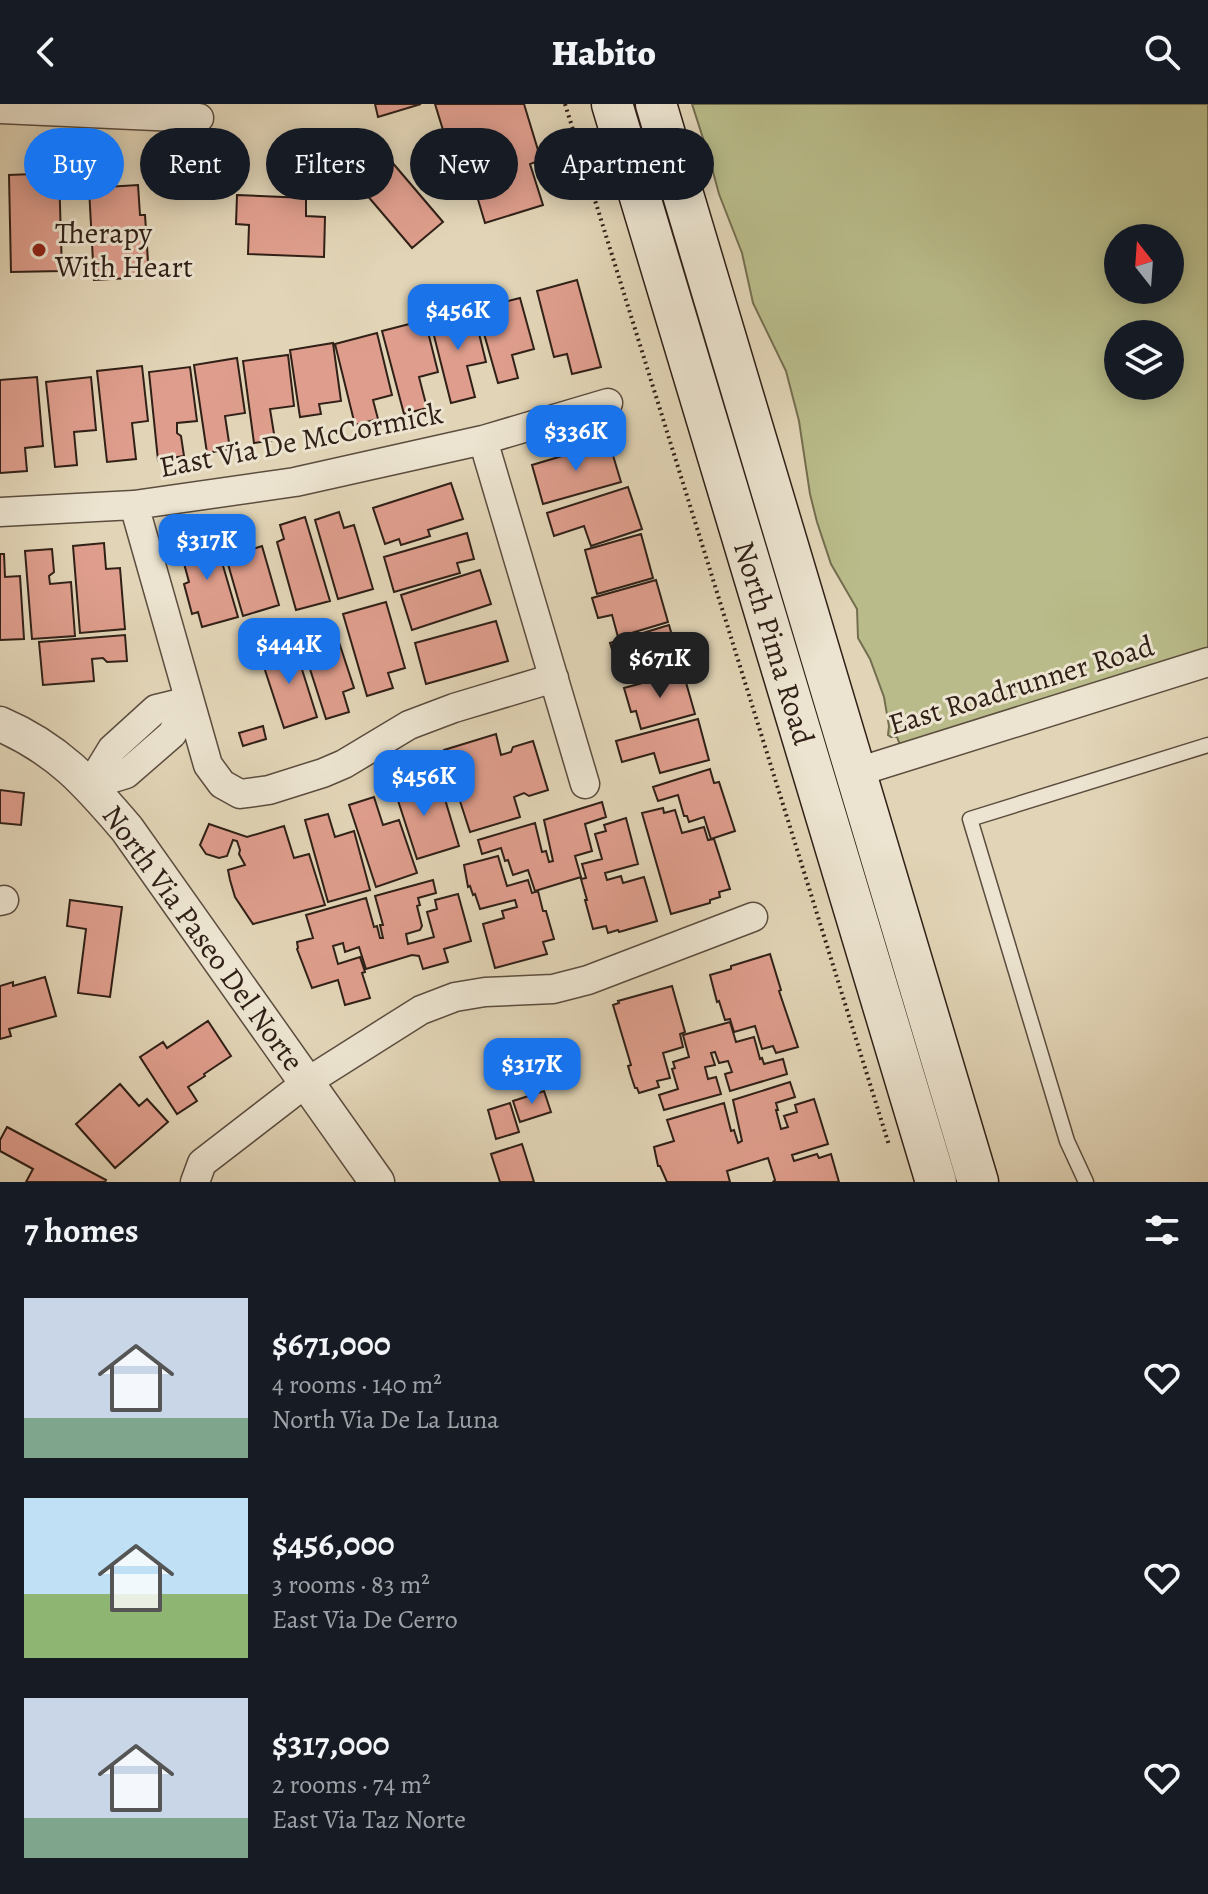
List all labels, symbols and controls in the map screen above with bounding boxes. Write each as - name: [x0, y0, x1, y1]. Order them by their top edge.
- text: Habito: [552, 28, 656, 77]
- icon: back: [24, 30, 68, 74]
- icon: search: [1140, 30, 1184, 74]
- chip: Buy: [24, 128, 124, 200]
- chip: Rent: [140, 128, 250, 200]
- chip: Filters: [266, 128, 394, 200]
- chip: New: [410, 128, 518, 200]
- chip: Apartment: [534, 128, 714, 200]
- place label: Therapy With Heart: [54, 213, 193, 287]
- north arrow: [1104, 224, 1184, 304]
- map controls: [1104, 224, 1184, 400]
- marker: Therapy With Heart: [30, 241, 48, 259]
- pin: $456K: [402, 284, 514, 352]
- text: $456K: [426, 292, 490, 327]
- button: layers: [1104, 320, 1184, 400]
- street label: East Via De McCormick: [156, 393, 446, 487]
- pin: $336K: [520, 405, 632, 473]
- text: $336K: [544, 413, 608, 448]
- pin: $317K: [151, 514, 263, 582]
- text: $317K: [177, 522, 237, 557]
- street label: North Pima Road: [724, 536, 824, 751]
- pin: $444K: [233, 618, 345, 686]
- street label: East Roadrunner Road: [883, 625, 1159, 744]
- text: $444K: [256, 626, 322, 661]
- pin: $671K: [604, 632, 716, 700]
- text: $671K: [629, 640, 691, 675]
- pin: $456K: [368, 750, 480, 818]
- text: $456K: [392, 758, 456, 793]
- street label: North Via Paseo Del Norte: [93, 797, 313, 1079]
- pin: $317K: [476, 1038, 588, 1106]
- text: $317K: [502, 1046, 562, 1081]
- text: 7 homes: [24, 1207, 139, 1254]
- icon: filters: [1140, 1208, 1184, 1252]
- text: $671,000: [272, 1320, 391, 1367]
- icon: home: [88, 1330, 184, 1426]
- icon: heart: [1140, 1356, 1184, 1400]
- text: 4 rooms · 140 m²: [272, 1367, 442, 1402]
- text: North Via De La Luna: [272, 1402, 499, 1437]
- text: $456,000: [272, 1520, 395, 1567]
- icon: home: [88, 1530, 184, 1626]
- icon: heart: [1140, 1556, 1184, 1600]
- text: 3 rooms · 83 m²: [272, 1567, 430, 1602]
- text: East Via De Cerro: [272, 1602, 458, 1637]
- text: $317,000: [272, 1720, 390, 1767]
- icon: home: [88, 1730, 184, 1826]
- icon: heart: [1140, 1756, 1184, 1800]
- text: 2 rooms · 74 m²: [272, 1767, 431, 1802]
- text: East Via Taz Norte: [272, 1802, 466, 1837]

